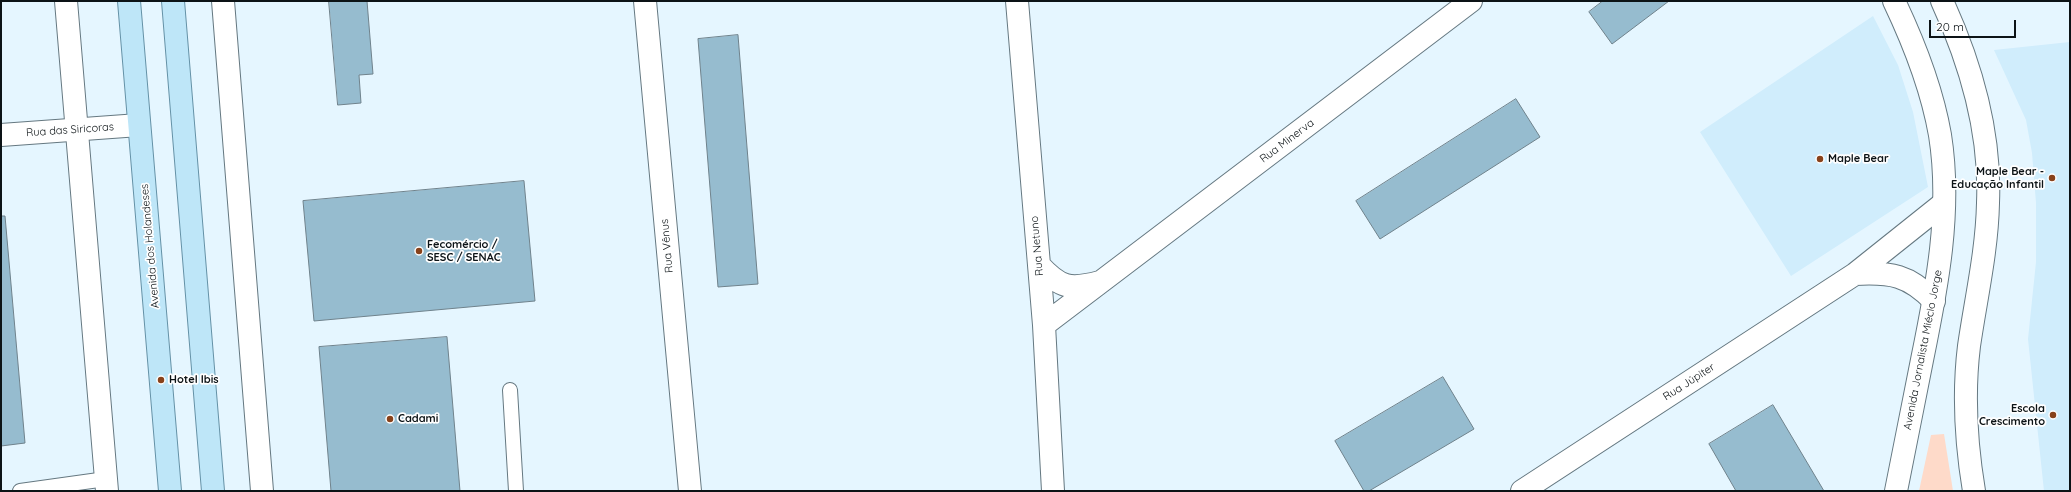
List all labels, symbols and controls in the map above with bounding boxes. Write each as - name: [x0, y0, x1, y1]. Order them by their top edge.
- scale bar: [1931, 12, 2018, 38]
- text: 20 m: [1936, 19, 1964, 34]
- street label: Rua Minerva: [1257, 116, 1317, 166]
- street label: Rua das Siricoras: [26, 120, 114, 140]
- place label: Maple Bear: [1828, 152, 1889, 166]
- marker: Maple Bear: [1815, 154, 1825, 164]
- place label: Maple Bear - Educação Infantil: [1951, 165, 2044, 191]
- marker: Maple Bear - Educação Infantil: [2047, 173, 2057, 183]
- street label: Avenida dos Holandeses: [138, 183, 162, 309]
- street label: Rua Netuno: [1028, 215, 1046, 277]
- street label: Rua Vênus: [658, 218, 676, 274]
- place label: Fecomércio / SESC / SENAC: [427, 238, 501, 264]
- marker: Fecomércio / SESC / SENAC: [414, 246, 424, 256]
- street label: Avenida Jornalista Miécio Jorge: [1901, 269, 1945, 431]
- street label: Rua Júpiter: [1661, 360, 1717, 404]
- place label: Hotel Ibis: [169, 373, 219, 387]
- marker: Hotel Ibis: [156, 375, 166, 385]
- place label: Escola Crescimento: [1979, 402, 2045, 428]
- marker: Escola Crescimento: [2048, 410, 2058, 420]
- place label: Cadami: [398, 412, 438, 426]
- marker: Cadami: [385, 414, 395, 424]

